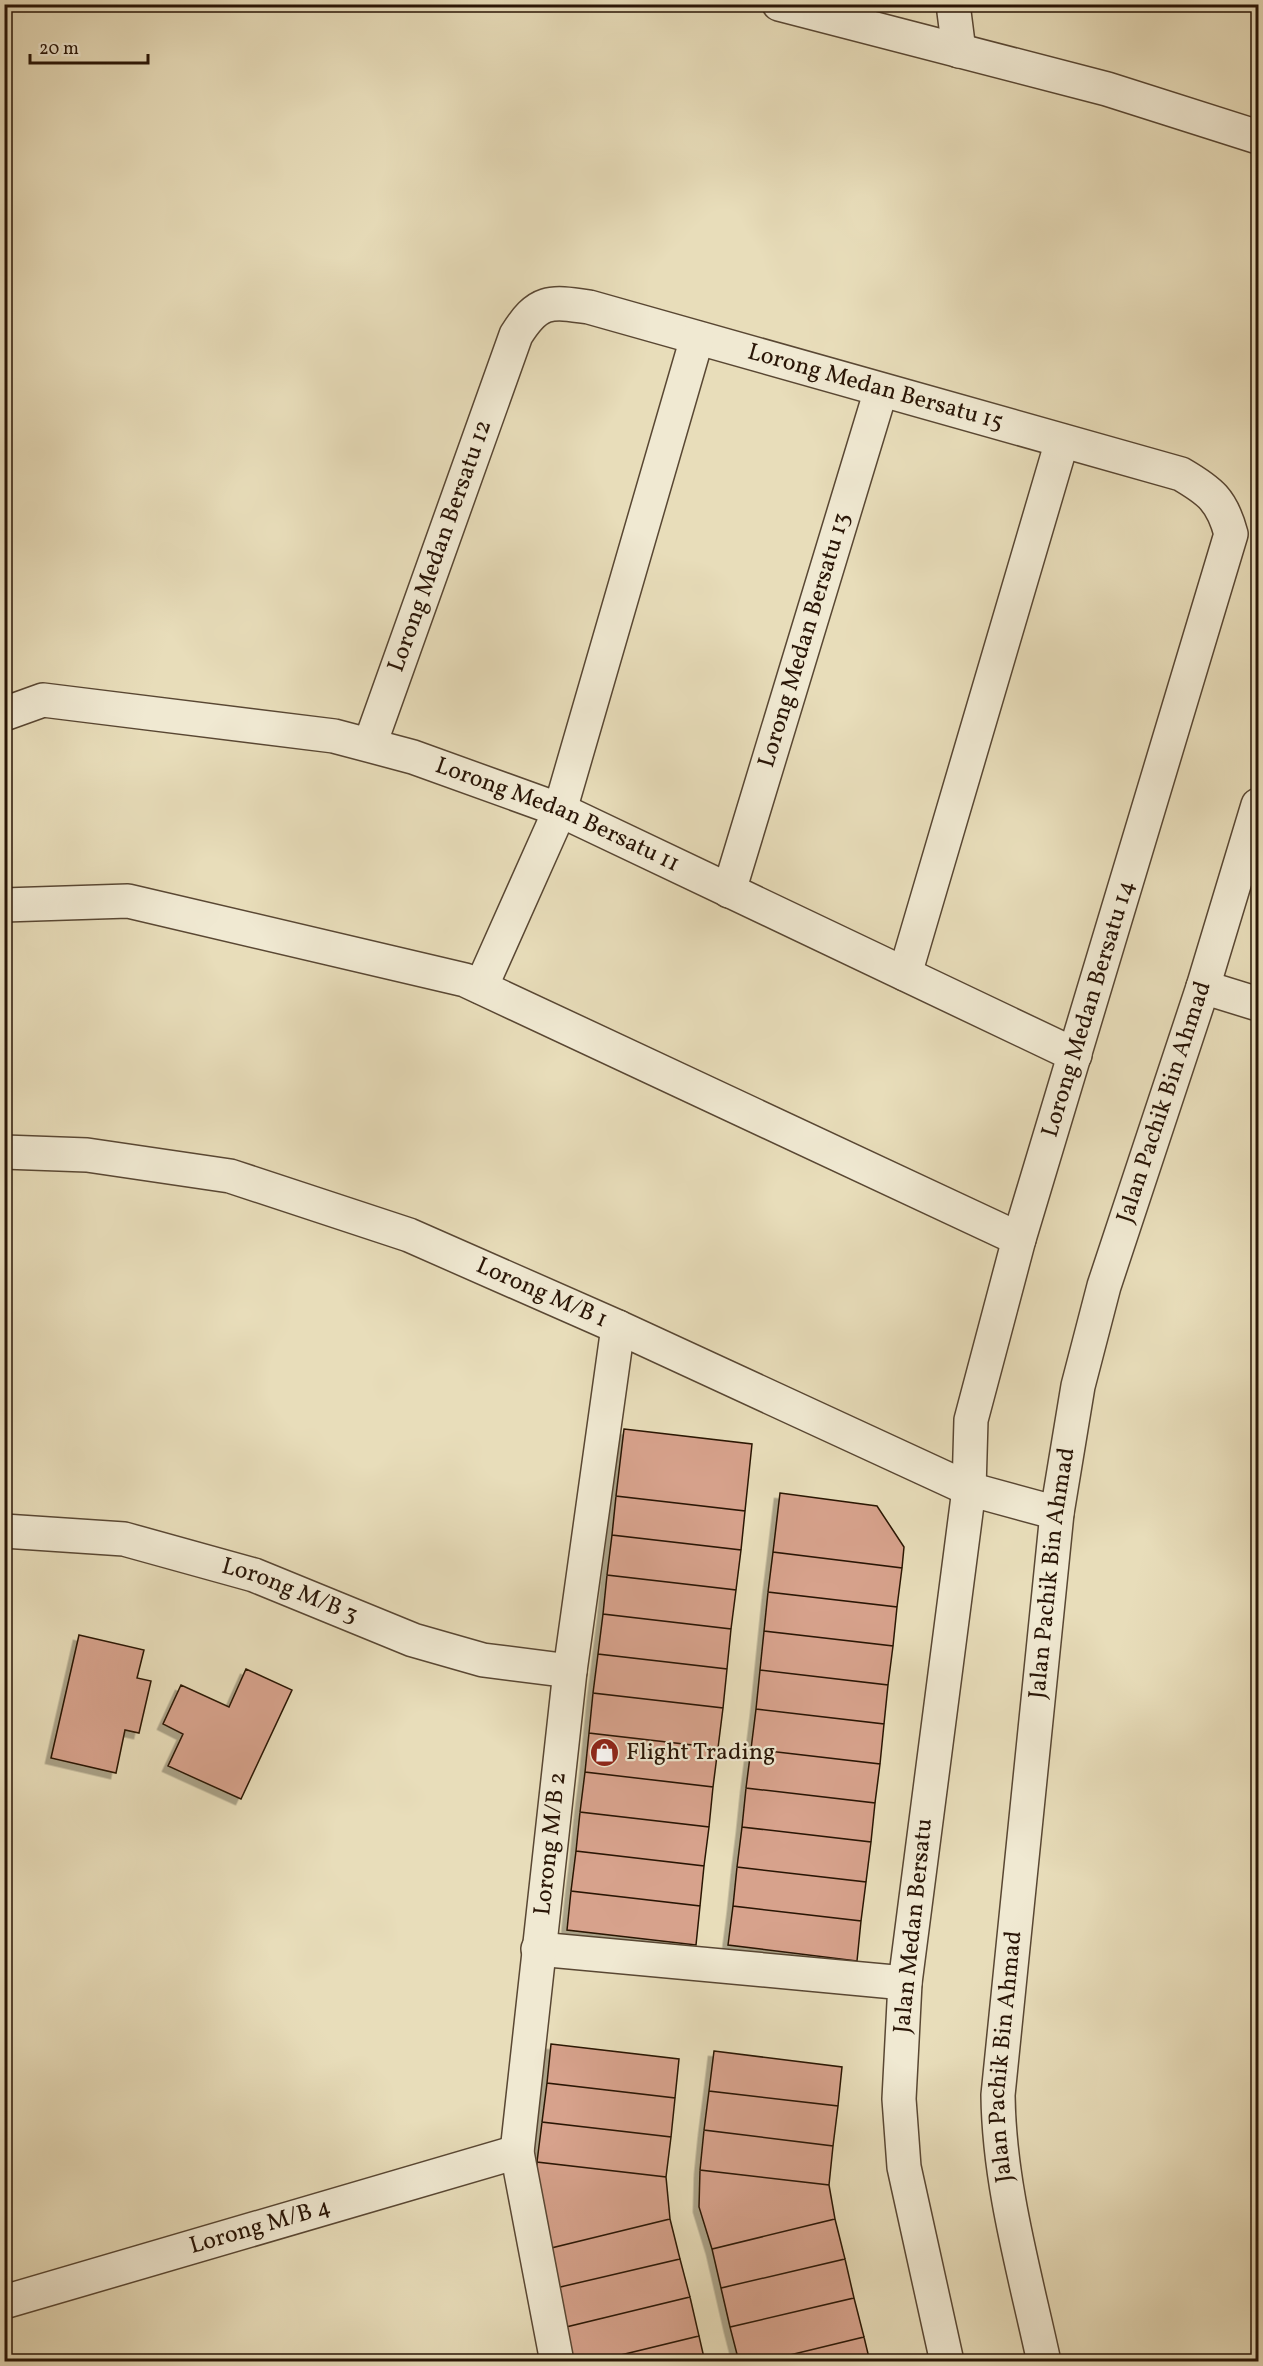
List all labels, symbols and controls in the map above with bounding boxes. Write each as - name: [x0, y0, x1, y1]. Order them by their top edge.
- scale bar: [30, 27, 148, 65]
- text: 20 m: [39, 37, 79, 62]
- street label: Lorong Medan Bersatu 15: [744, 336, 1007, 440]
- street label: Lorong Medan Bersatu 12: [380, 415, 501, 677]
- street label: Lorong Medan Bersatu 13: [750, 509, 860, 772]
- street label: Lorong Medan Bersatu 11: [430, 749, 685, 881]
- street label: Lorong Medan Bersatu 14: [1034, 876, 1144, 1142]
- street label: Jalan Pachik Bin Ahmad: [1109, 977, 1221, 1228]
- street label: Lorong M/B 1: [470, 1249, 613, 1337]
- street label: Jalan Pachik Bin Ahmad: [1021, 1445, 1085, 1701]
- street label: Lorong M/B 3: [218, 1550, 363, 1633]
- place label: Flight Trading: [626, 1736, 775, 1770]
- shop icon: Flight Trading: [589, 1737, 621, 1769]
- street label: Lorong M/B 2: [526, 1770, 576, 1917]
- street label: Jalan Medan Bersatu: [886, 1817, 942, 2035]
- street label: Jalan Pachik Bin Ahmad: [981, 1929, 1032, 2185]
- street label: Lorong M/B 4: [186, 2190, 335, 2264]

